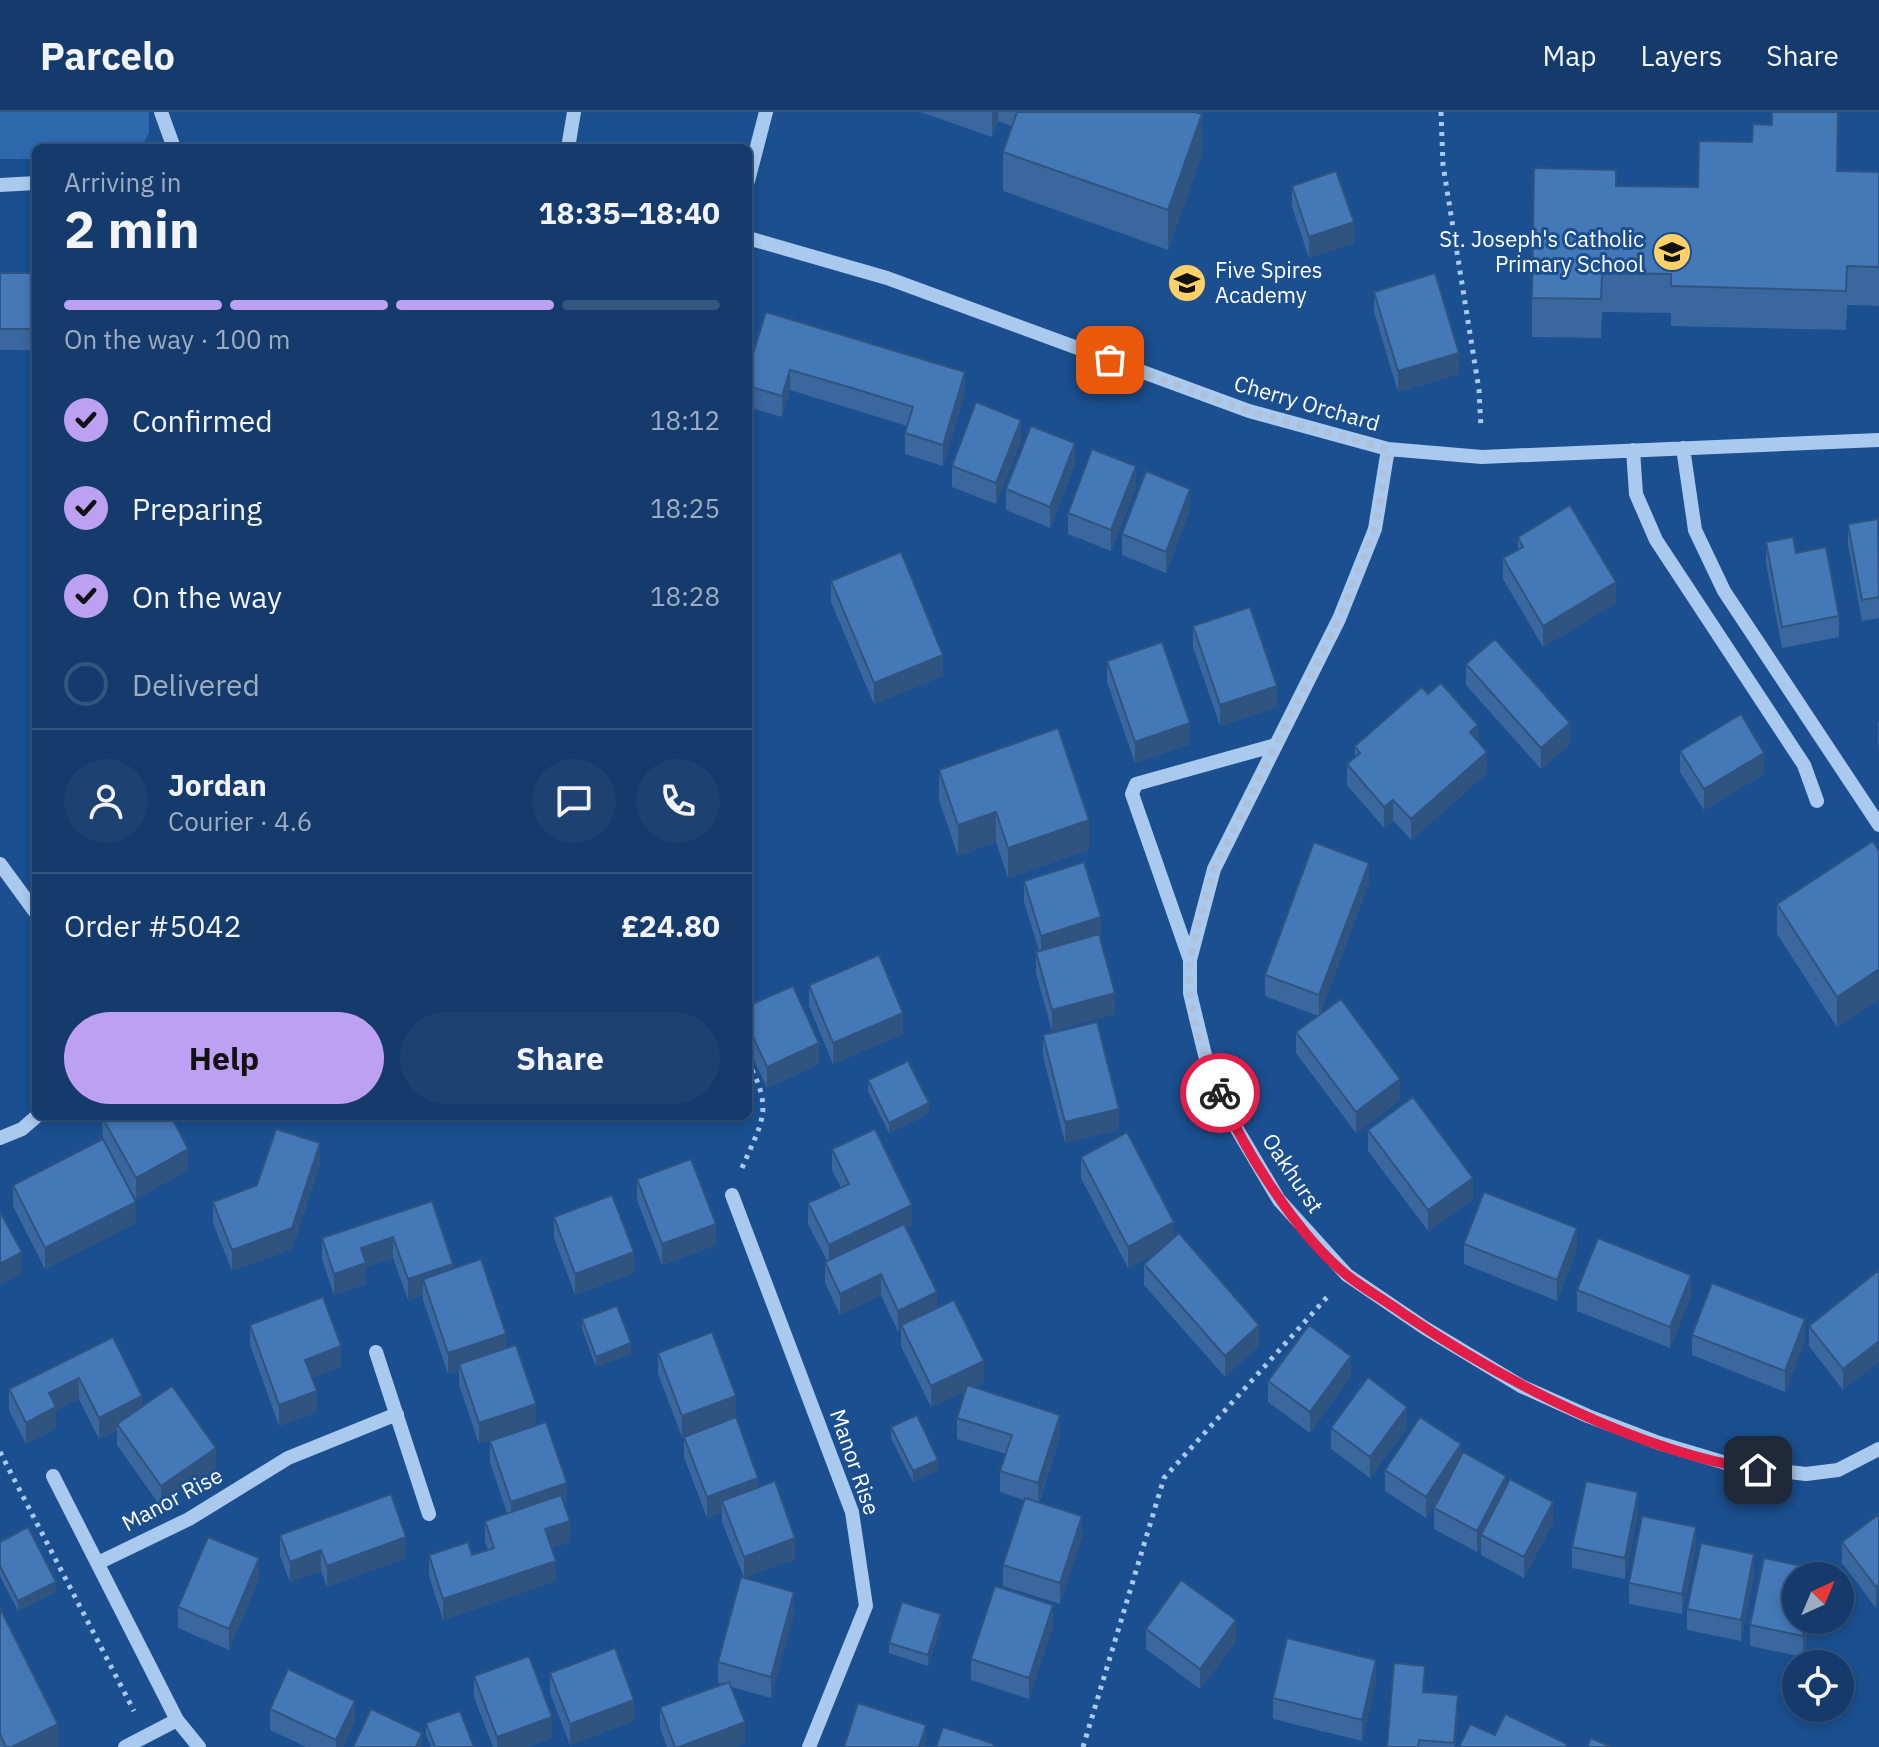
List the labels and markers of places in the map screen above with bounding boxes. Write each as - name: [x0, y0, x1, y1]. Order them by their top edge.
- place label: St. Joseph's Catholic Primary School: [1439, 224, 1644, 278]
- school or university icon: St. Joseph's Catholic Primary School: [1651, 231, 1693, 273]
- place label: Five Spires Academy: [1215, 255, 1323, 309]
- school or university icon: Five Spires Academy: [1166, 262, 1208, 304]
- pin: [1076, 326, 1144, 394]
- pin: [1724, 1436, 1792, 1504]

